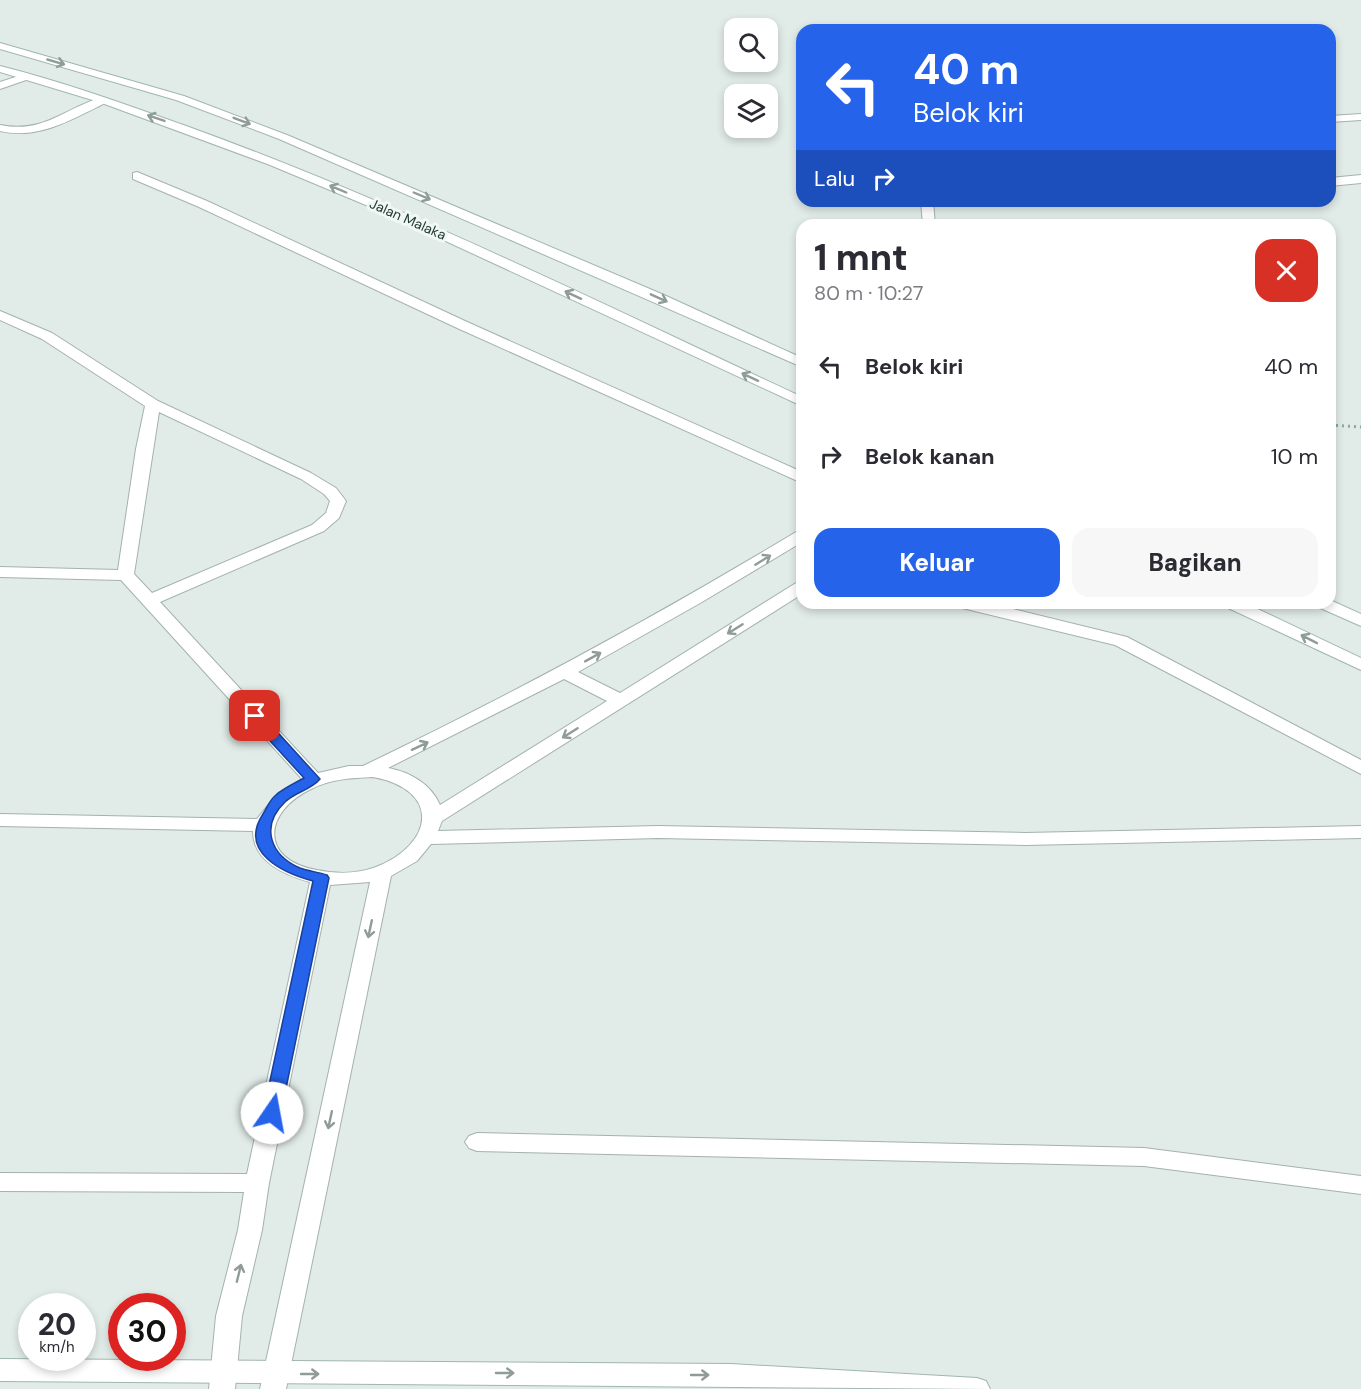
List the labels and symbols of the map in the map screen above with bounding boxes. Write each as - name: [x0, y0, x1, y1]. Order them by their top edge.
- one-way arrow: [46, 56, 65, 68]
- one-way arrow: [147, 112, 166, 123]
- one-way arrow: [232, 117, 251, 128]
- one-way arrow: [329, 183, 348, 194]
- one-way arrow: [412, 191, 430, 202]
- street label: Jalan Malaka: [367, 194, 449, 244]
- one-way arrow: [564, 288, 582, 299]
- one-way arrow: [650, 293, 668, 304]
- one-way arrow: [741, 371, 759, 383]
- one-way arrow: [754, 553, 771, 566]
- one-way arrow: [727, 624, 744, 636]
- one-way arrow: [1300, 633, 1318, 644]
- one-way arrow: [584, 651, 602, 662]
- pin: [229, 690, 280, 741]
- one-way arrow: [562, 727, 579, 739]
- one-way arrow: [411, 740, 429, 752]
- one-way arrow: [364, 919, 375, 938]
- position arrow: [240, 1081, 304, 1145]
- one-way arrow: [323, 1110, 335, 1129]
- one-way arrow: [234, 1264, 246, 1283]
- speed limit sign: 30: [108, 1293, 186, 1371]
- one-way arrow: [495, 1367, 515, 1379]
- one-way arrow: [300, 1368, 320, 1380]
- one-way arrow: [690, 1369, 710, 1381]

